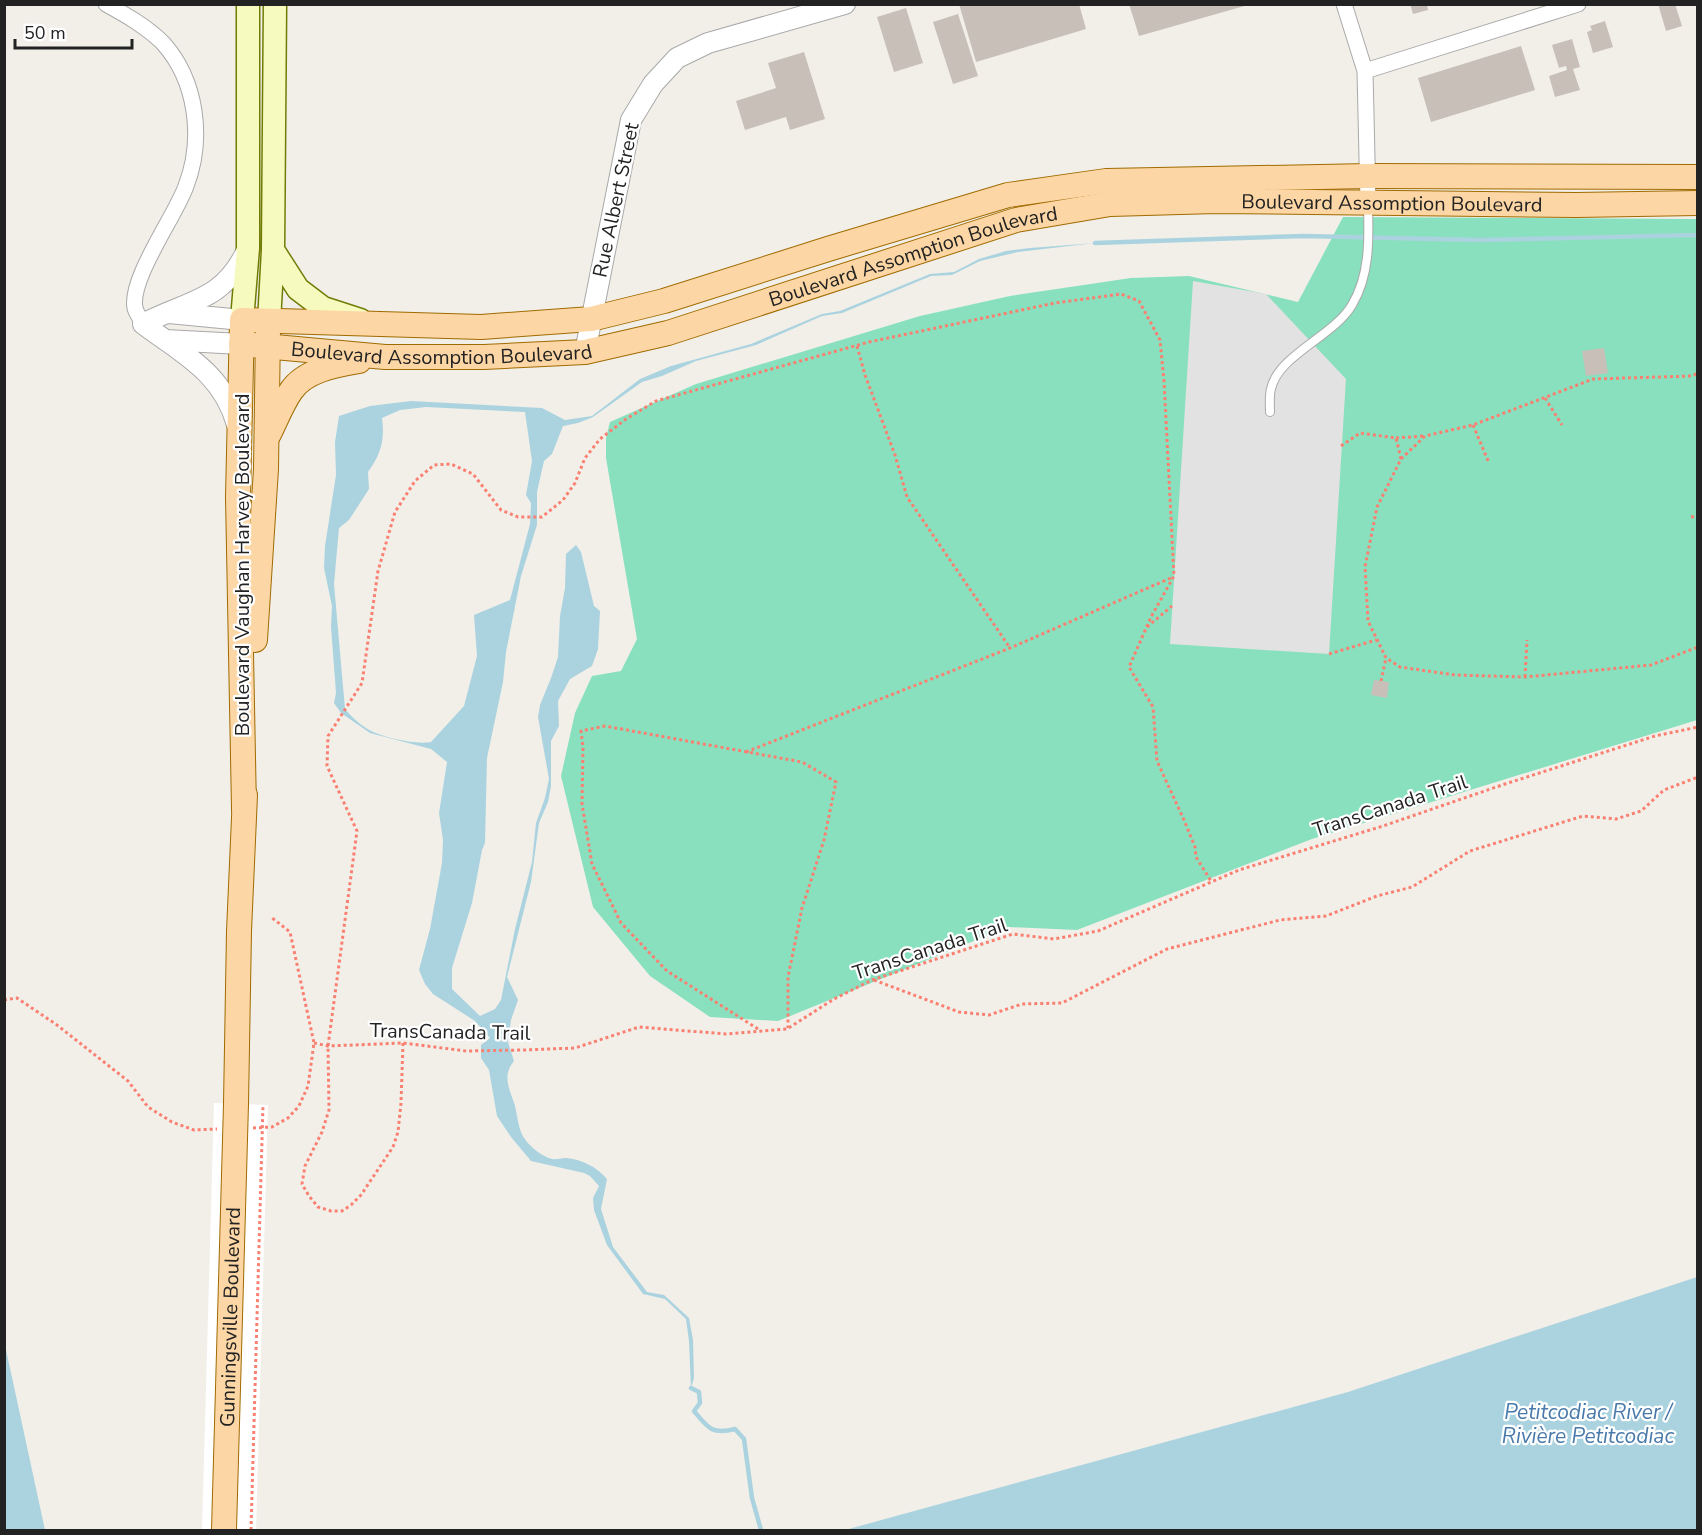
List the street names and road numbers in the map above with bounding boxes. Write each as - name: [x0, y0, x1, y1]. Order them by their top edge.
- street label: Rue Albert Street: [586, 119, 646, 280]
- street label: Boulevard Assomption Boulevard: [1241, 188, 1543, 218]
- street label: Boulevard Assomption Boulevard: [765, 200, 1060, 313]
- street label: Boulevard Assomption Boulevard: [290, 335, 595, 371]
- street label: Boulevard Vaughan Harvey Boulevard: [229, 394, 256, 736]
- street label: TransCanada Trail: [1309, 768, 1471, 844]
- street label: TransCanada Trail: [849, 911, 1011, 987]
- street label: TransCanada Trail: [369, 1017, 531, 1047]
- street label: Gunningsville Boulevard: [213, 1207, 247, 1427]

